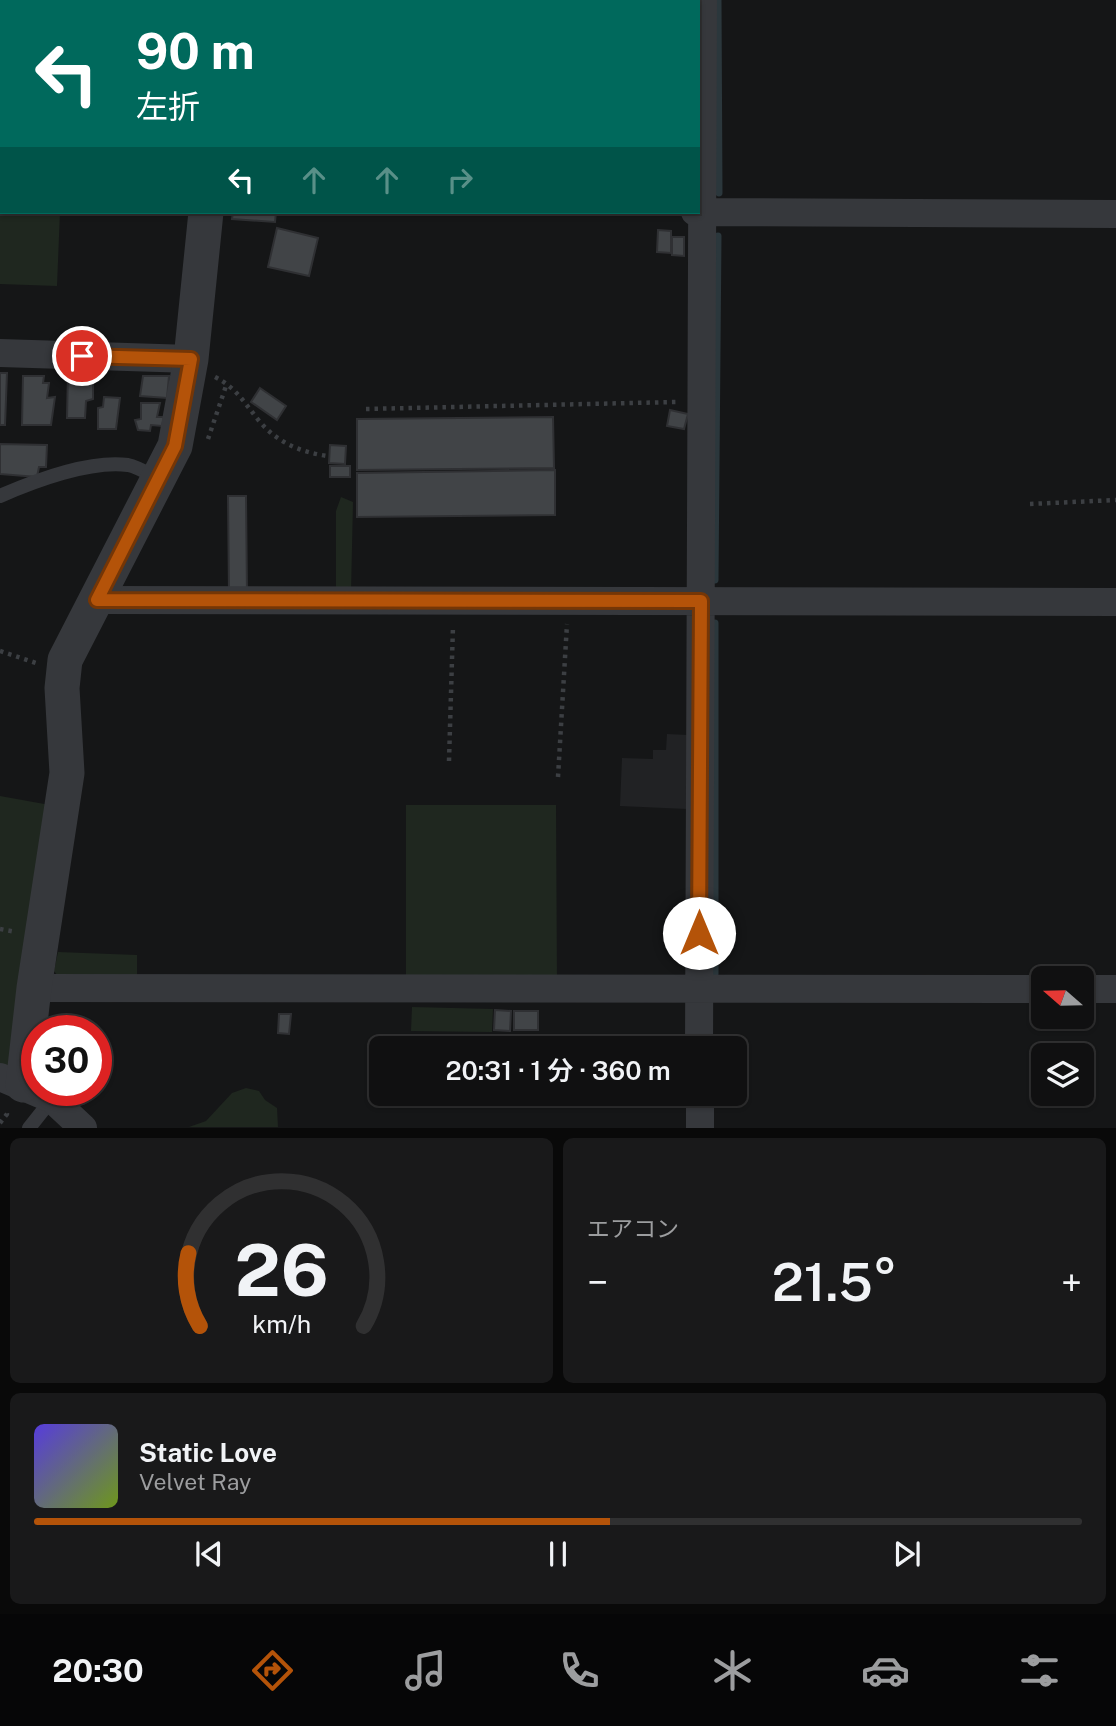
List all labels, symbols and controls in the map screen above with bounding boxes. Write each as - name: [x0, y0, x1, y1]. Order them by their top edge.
- text: 90 m: [136, 22, 255, 80]
- icon: left: [21, 28, 112, 119]
- text: 左折: [136, 88, 200, 125]
- icon: left: [222, 161, 260, 199]
- icon: ahead: [295, 161, 333, 199]
- icon: ahead: [368, 161, 406, 199]
- icon: right: [441, 161, 479, 199]
- pin: [52, 326, 112, 386]
- icon: arrive: [63, 337, 101, 375]
- position arrow: [662, 896, 736, 970]
- north arrow: [1031, 966, 1094, 1029]
- map controls: [1031, 966, 1094, 1106]
- speed limit sign: 30: [21, 1015, 112, 1106]
- button: layers: [1031, 1043, 1094, 1106]
- text: 20:31 · 1 分 · 360 m: [445, 1055, 671, 1086]
- text: エアコン: [587, 1215, 679, 1242]
- text: 26: [234, 1228, 329, 1313]
- text: 21.5°: [772, 1252, 897, 1313]
- text: −: [587, 1260, 608, 1305]
- text: +: [1061, 1260, 1082, 1305]
- text: km/h: [252, 1309, 311, 1339]
- text: Static Love: [139, 1437, 277, 1468]
- text: Velvet Ray: [139, 1468, 251, 1495]
- icon: previous: [190, 1535, 228, 1573]
- icon: pause: [539, 1535, 577, 1573]
- icon: next: [888, 1535, 926, 1573]
- icon: directions: [248, 1646, 297, 1695]
- icon: music: [401, 1646, 450, 1695]
- icon: phone: [555, 1646, 604, 1695]
- icon: climate: [708, 1646, 757, 1695]
- icon: car: [861, 1646, 910, 1695]
- icon: filters: [1015, 1646, 1064, 1695]
- text: 20:30: [52, 1652, 144, 1689]

